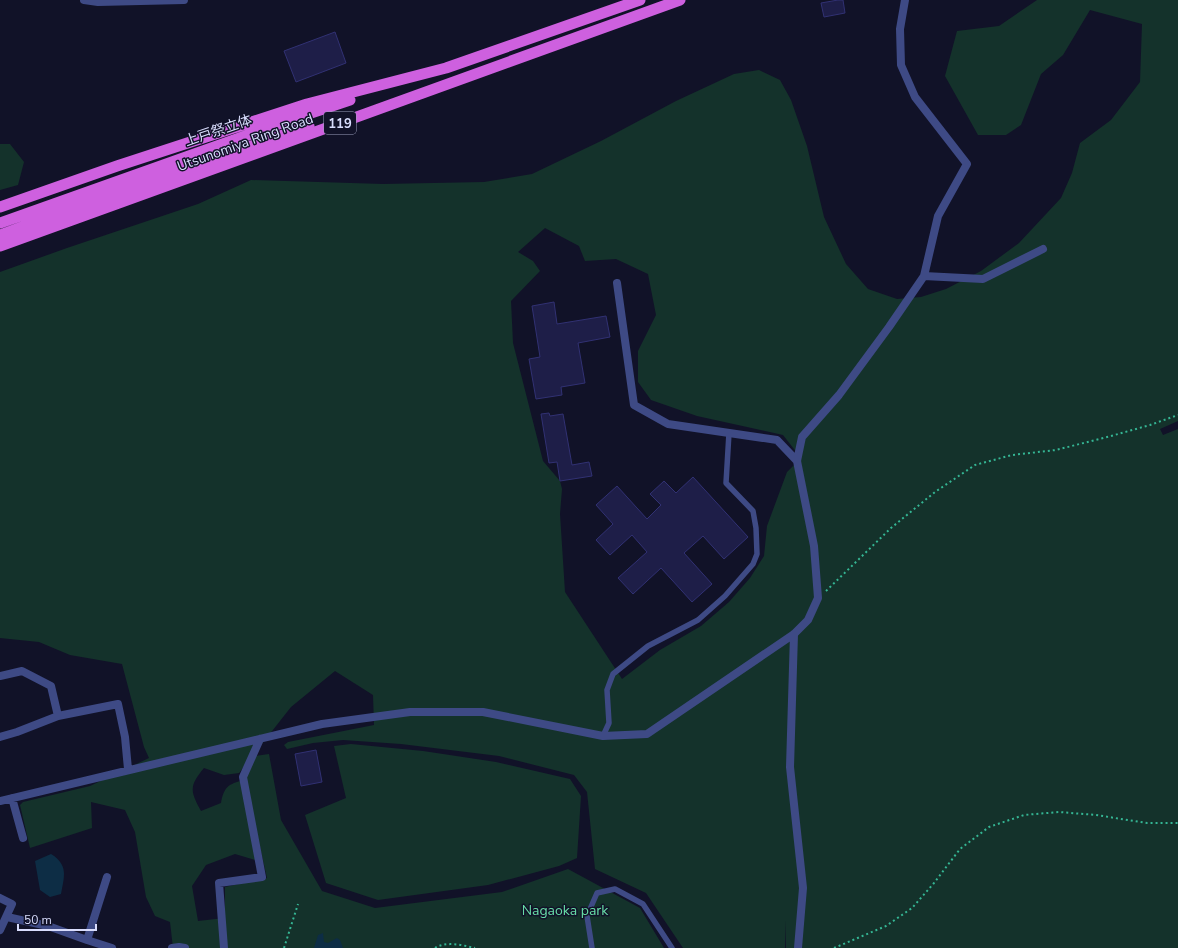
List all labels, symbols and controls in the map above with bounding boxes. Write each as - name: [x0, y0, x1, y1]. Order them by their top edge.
- street label: Utsunomiya Ring Road: [174, 109, 316, 176]
- street label: 上戸祭立体: [182, 110, 254, 151]
- road number: 119: [324, 112, 356, 134]
- park label: Nagaoka park: [522, 901, 609, 920]
- scale bar: [18, 906, 96, 932]
- text: 50 m: [24, 912, 52, 928]

